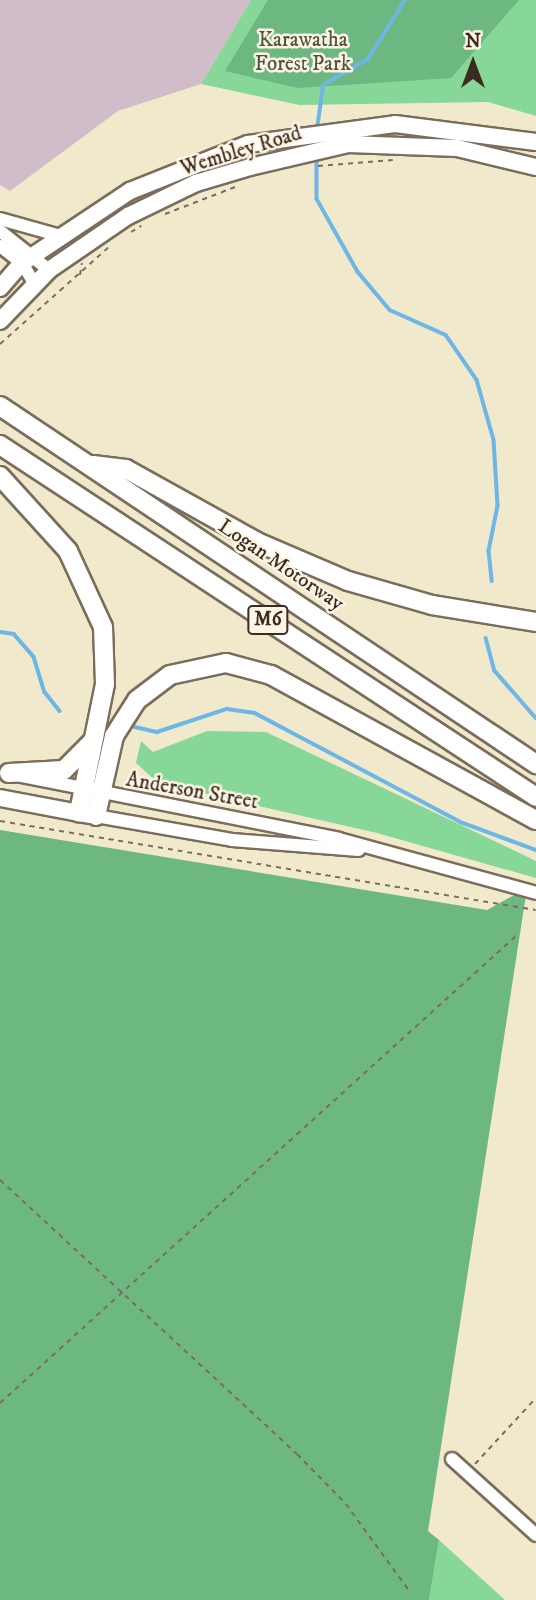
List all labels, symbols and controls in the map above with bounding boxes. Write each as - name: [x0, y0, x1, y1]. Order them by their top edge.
- park label: Karawatha Forest Park: [255, 27, 351, 77]
- north arrow: [438, 28, 508, 98]
- text: N: [465, 30, 481, 53]
- street label: Wembley Road: [177, 121, 305, 181]
- street label: Logan Motorway: [213, 514, 349, 616]
- road number: M6: [247, 604, 289, 636]
- street label: Anderson Street: [124, 767, 260, 815]

